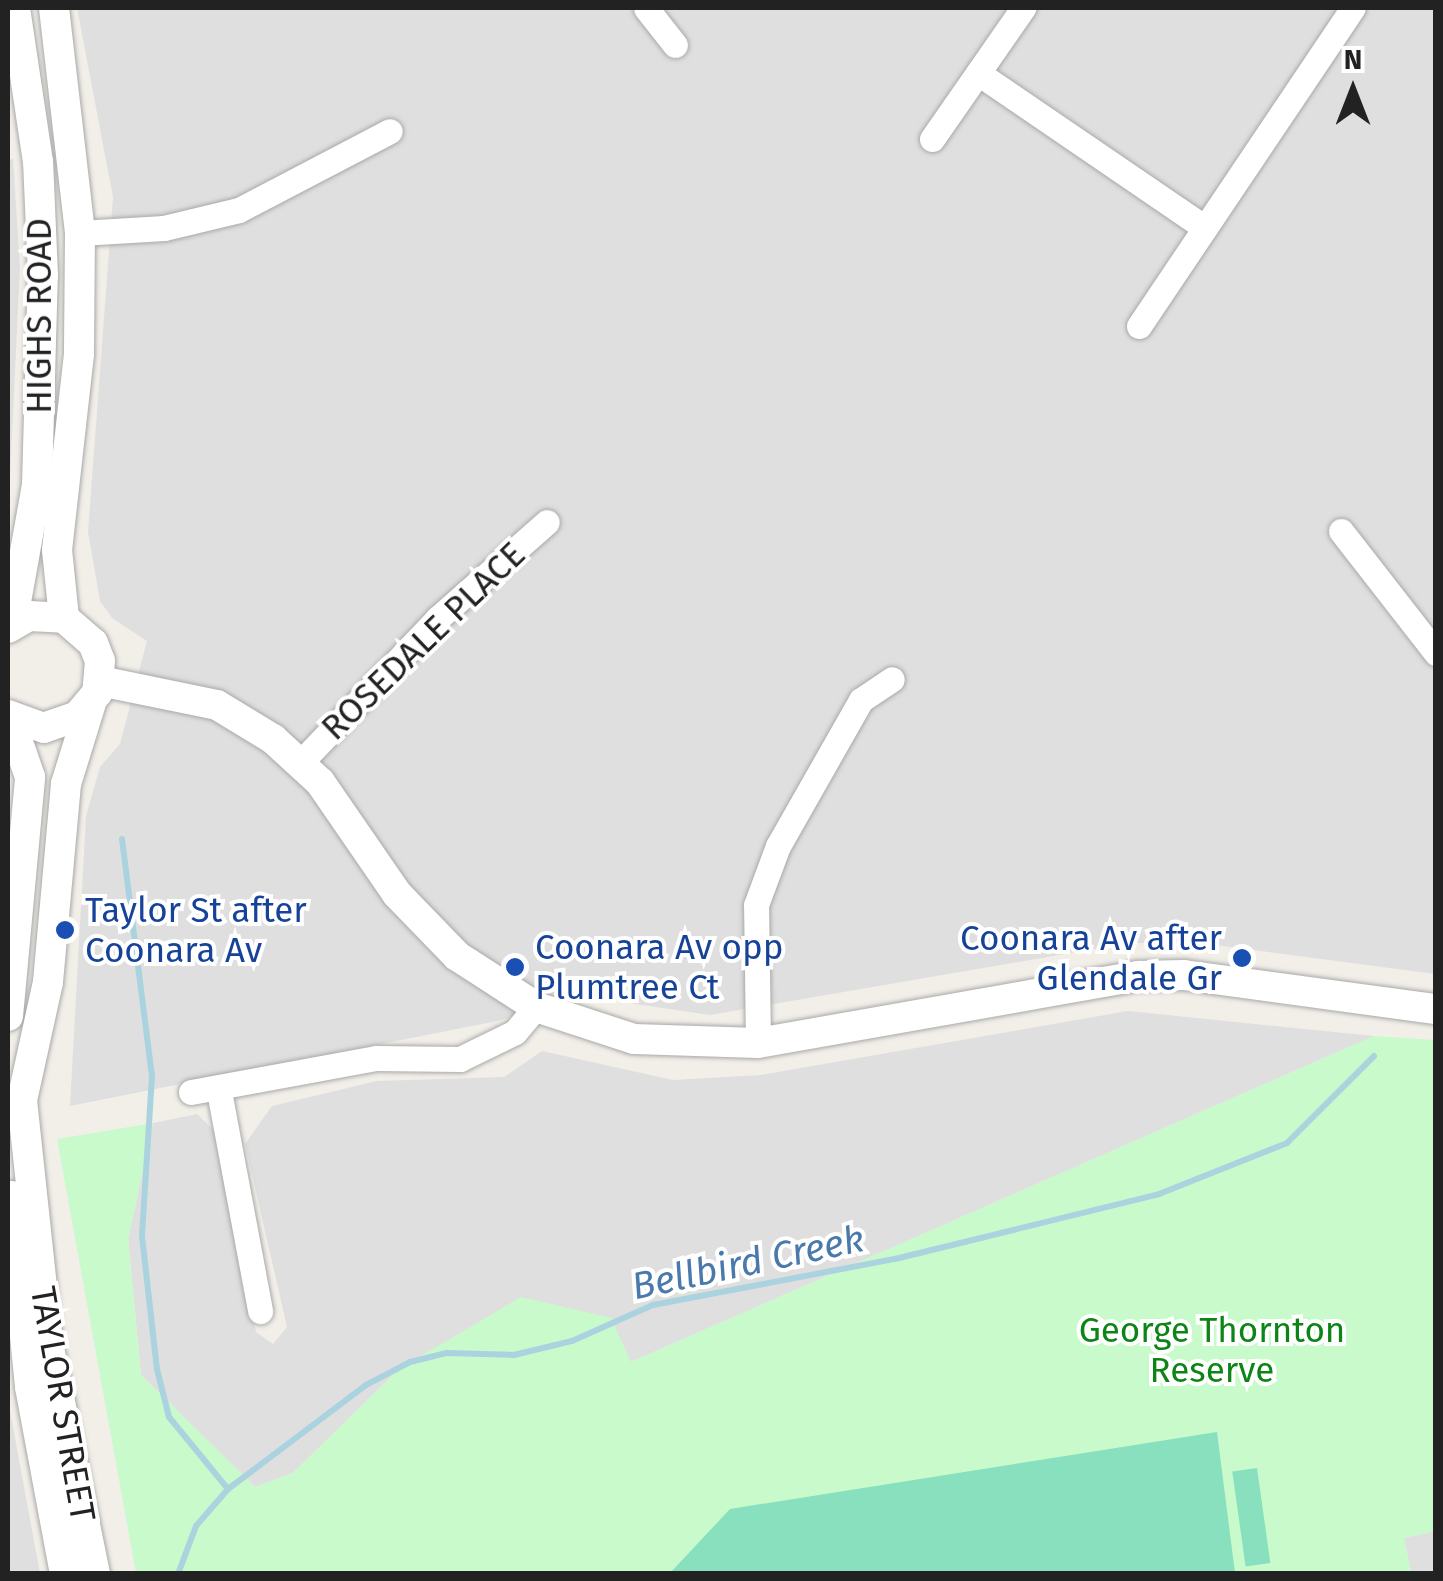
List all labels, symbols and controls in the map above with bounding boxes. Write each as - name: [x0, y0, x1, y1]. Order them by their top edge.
- north arrow: [1303, 40, 1403, 140]
- text: N: [1344, 43, 1362, 76]
- street label: HIGHS ROAD: [18, 218, 60, 414]
- street label: ROSEDALE PLACE: [313, 533, 533, 749]
- place label: Taylor St after Coonara Av: [85, 889, 307, 971]
- place label: Coonara Av after Glendale Gr: [960, 917, 1222, 999]
- marker: Taylor St after Coonara Av: [54, 919, 76, 941]
- place label: Coonara Av opp Plumtree Ct: [535, 926, 783, 1008]
- marker: Coonara Av after Glendale Gr: [1231, 947, 1253, 969]
- marker: Coonara Av opp Plumtree Ct: [504, 956, 526, 978]
- water label: Bellbird Creek: [628, 1216, 868, 1310]
- street label: TAYLOR STREET: [22, 1283, 104, 1525]
- park label: George Thornton Reserve: [1079, 1309, 1345, 1391]

